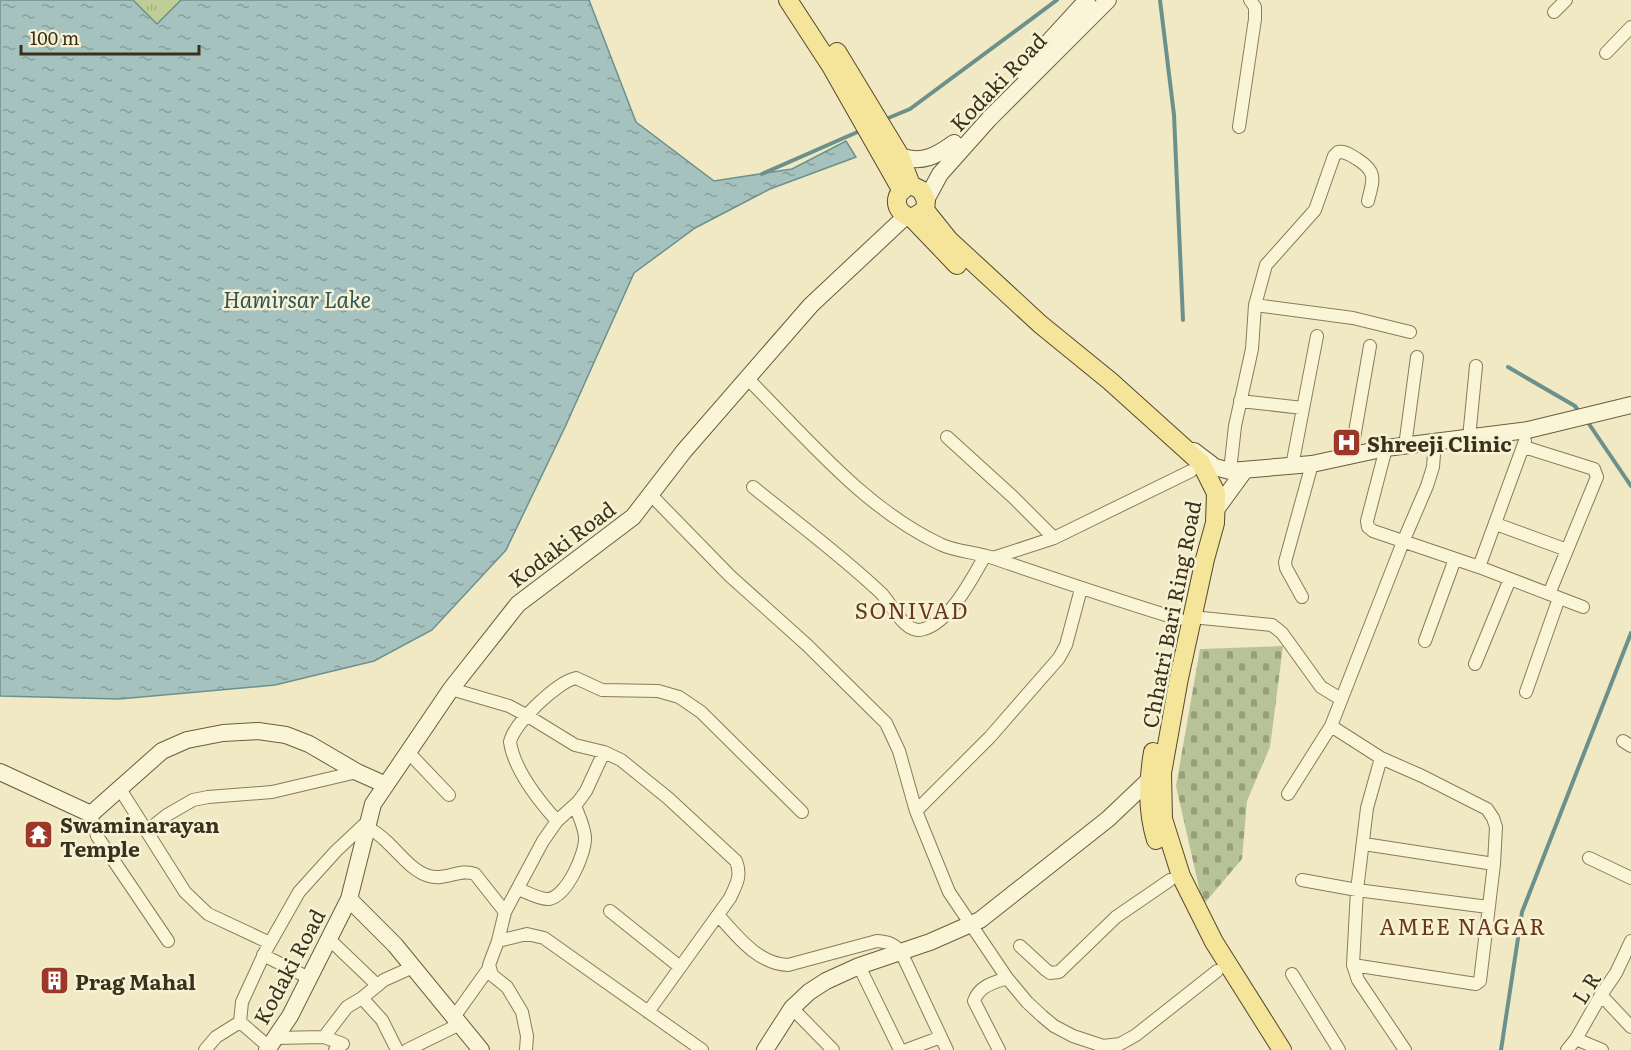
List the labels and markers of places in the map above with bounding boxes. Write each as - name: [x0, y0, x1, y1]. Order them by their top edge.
- hospital icon: Shreeji Clinic: [1330, 426, 1362, 458]
- place label: Shreeji Clinic: [1367, 427, 1512, 458]
- place label: Swaminarayan Temple: [60, 808, 220, 863]
- temple icon: Swaminarayan Temple: [23, 819, 55, 851]
- building icon: Prag Mahal: [38, 964, 70, 996]
- place label: Prag Mahal: [75, 965, 196, 996]

